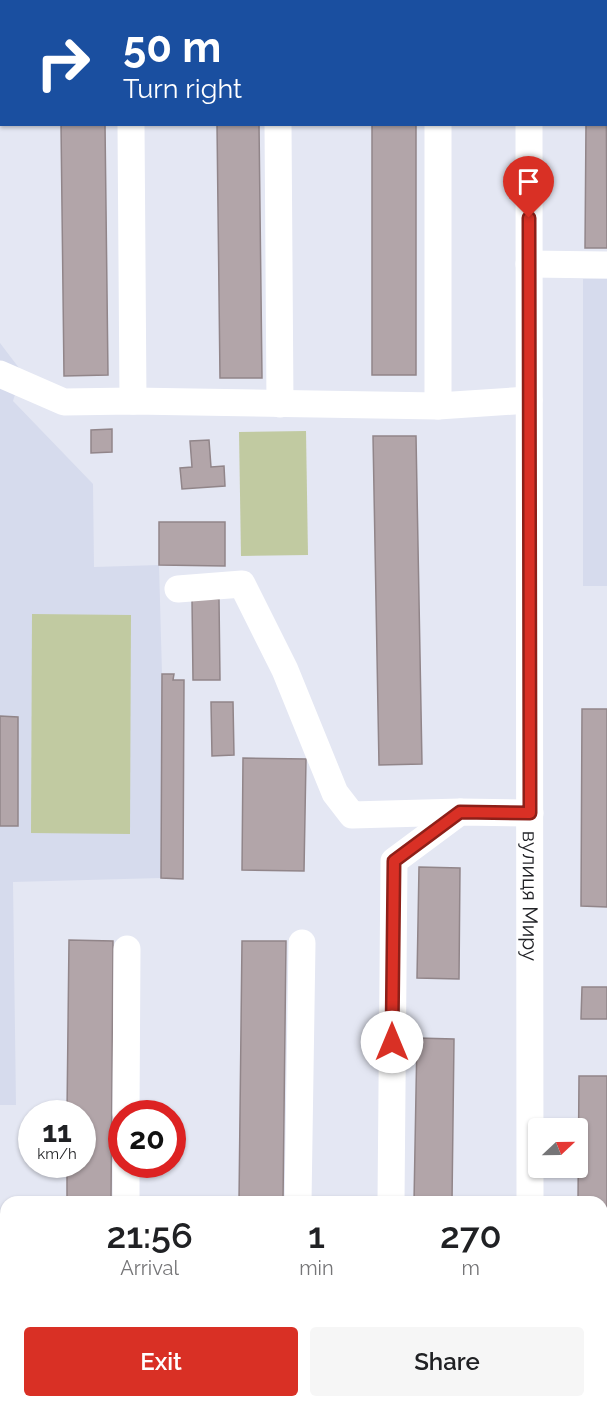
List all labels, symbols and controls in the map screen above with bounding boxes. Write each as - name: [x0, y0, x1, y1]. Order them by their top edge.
- text: 50 m: [123, 23, 221, 72]
- icon: right: [24, 24, 102, 102]
- text: Turn right: [123, 73, 242, 104]
- pin: [503, 156, 554, 218]
- icon: arrive: [512, 165, 545, 198]
- street label: вулиця Миру: [518, 831, 543, 961]
- position arrow: [360, 1010, 424, 1074]
- speed limit sign: 20: [108, 1100, 186, 1178]
- text: 11: [42, 1114, 72, 1149]
- north arrow: [528, 1118, 588, 1178]
- map controls: [528, 1118, 588, 1178]
- text: km/h: [37, 1145, 77, 1163]
- text: 21:56: [106, 1214, 193, 1256]
- text: 1: [308, 1214, 325, 1256]
- text: 270: [440, 1214, 502, 1256]
- text: Arrival: [120, 1256, 179, 1280]
- text: min: [299, 1256, 334, 1280]
- text: m: [462, 1256, 480, 1280]
- button: Exit: [24, 1327, 298, 1396]
- button: Share: [310, 1327, 584, 1396]

